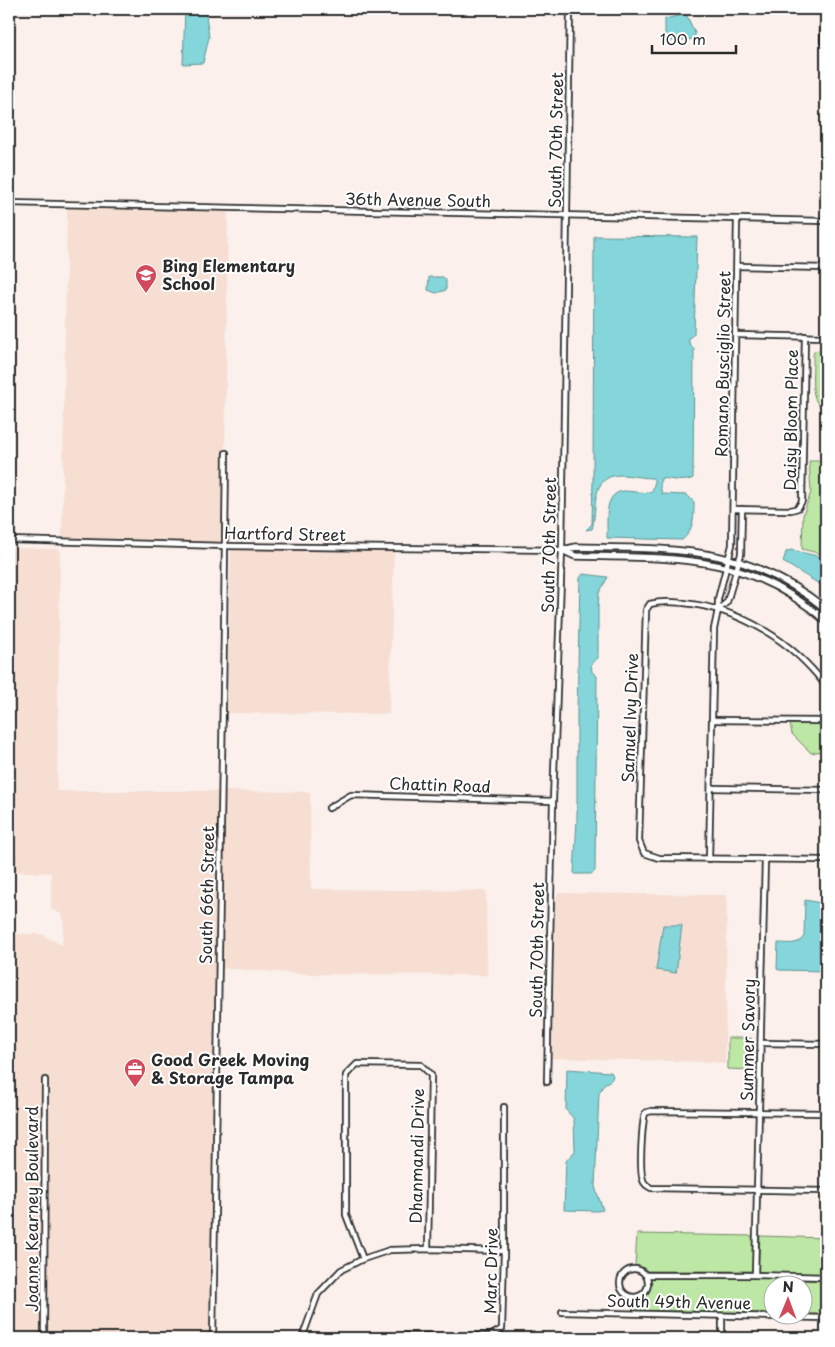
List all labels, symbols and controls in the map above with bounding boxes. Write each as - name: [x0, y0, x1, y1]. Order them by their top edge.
- scale bar: [652, 22, 736, 54]
- text: 100 m: [660, 27, 706, 50]
- street label: South 70th Street: [542, 71, 568, 208]
- street label: 36th Avenue South: [345, 186, 491, 212]
- place label: Bing Elementary School: [162, 253, 295, 295]
- school or university icon: Bing Elementary School: [134, 263, 158, 294]
- street label: Romano Busciglio Street: [708, 270, 736, 457]
- street label: Daisy Bloom Place: [777, 349, 803, 491]
- street label: South 70th Street: [535, 476, 561, 613]
- street label: Hartford Street: [224, 520, 347, 546]
- street label: Samuel Ivy Drive: [615, 653, 643, 783]
- street label: Chattin Road: [389, 770, 491, 798]
- street label: South 66th Street: [193, 825, 219, 964]
- street label: South 70th Street: [523, 881, 549, 1018]
- street label: Summer Savory: [734, 979, 760, 1101]
- place label: Good Greek Moving & Storage Tampa: [151, 1047, 310, 1089]
- office icon: Good Greek Moving & Storage Tampa: [123, 1057, 147, 1088]
- street label: Dhanmandi Drive: [403, 1088, 429, 1224]
- street label: Joanne Kearney Boulevard: [19, 1106, 43, 1312]
- street label: Marc Drive: [477, 1228, 503, 1314]
- north arrow: [762, 1274, 812, 1324]
- text: N: [783, 1276, 794, 1297]
- street label: South 49th Avenue: [607, 1288, 752, 1314]

